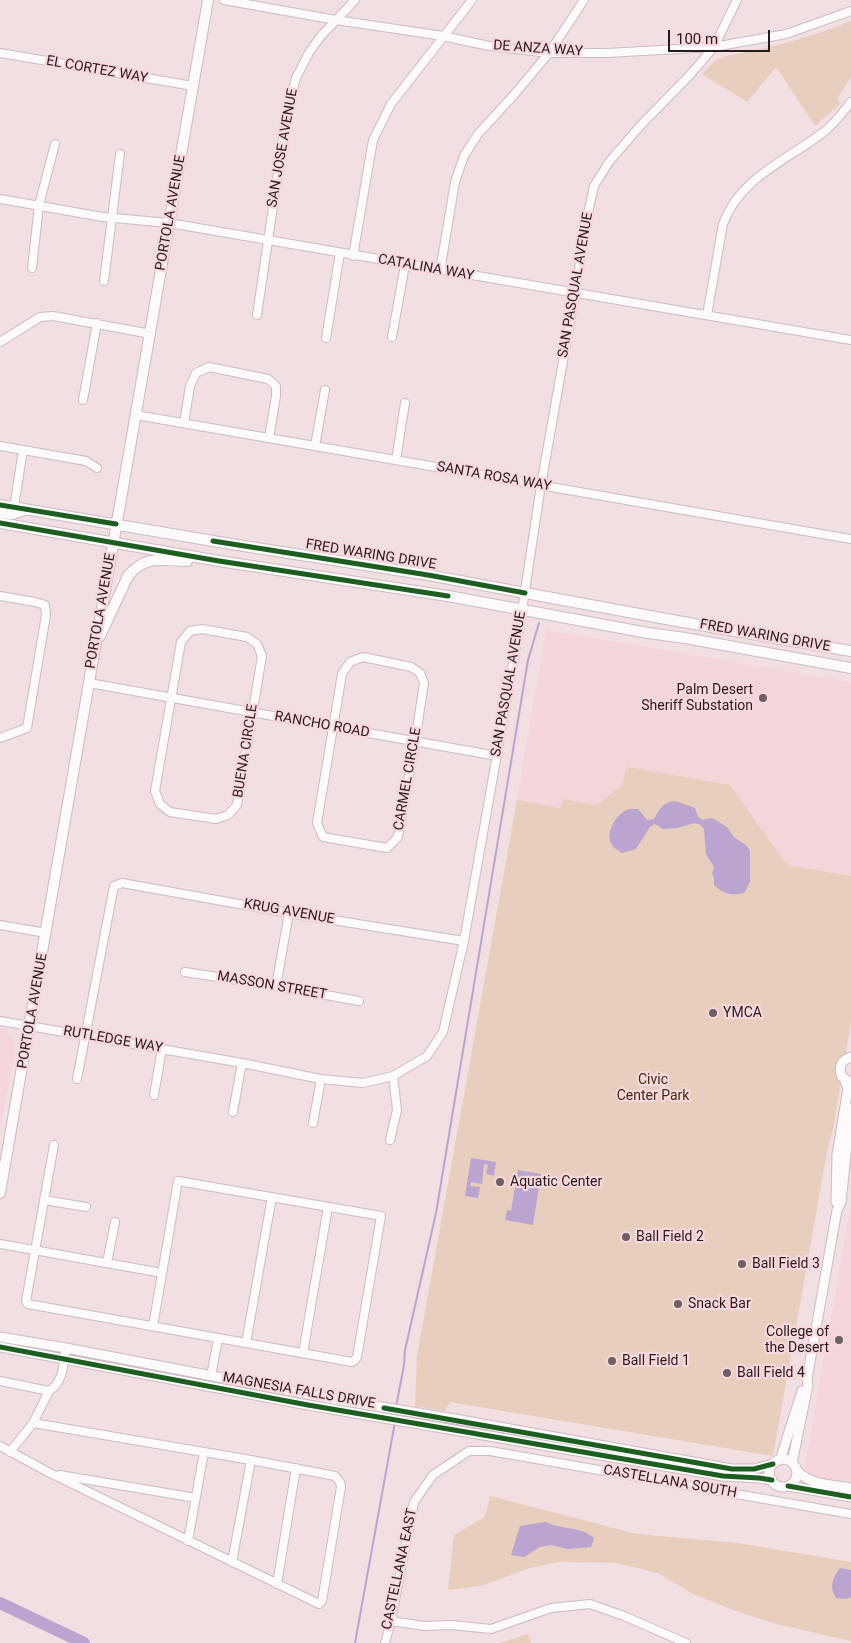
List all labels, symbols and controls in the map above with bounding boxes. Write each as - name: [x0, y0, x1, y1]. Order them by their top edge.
- scale bar: [671, 20, 774, 52]
- text: 100 m: [676, 30, 718, 48]
- street label: DE ANZA WAY: [493, 37, 583, 61]
- street label: EL CORTEZ WAY: [45, 53, 149, 87]
- street label: SAN JOSE AVENUE: [264, 87, 302, 209]
- street label: PORTOLA AVENUE: [153, 154, 189, 272]
- street label: SAN PASQUAL AVENUE: [555, 211, 597, 359]
- street label: CATALINA WAY: [377, 251, 475, 285]
- street label: SANTA ROSA WAY: [435, 459, 553, 495]
- street label: FRED WARING DRIVE: [304, 536, 438, 574]
- street label: PORTOLA AVENUE: [83, 552, 119, 670]
- street label: SAN PASQUAL AVENUE: [488, 610, 530, 758]
- street label: FRED WARING DRIVE: [698, 616, 832, 656]
- place label: Palm Desert Sheriff Substation: [641, 682, 753, 714]
- marker: Palm Desert Sheriff Substation: [757, 692, 769, 704]
- street label: BUENA CIRCLE: [230, 703, 262, 799]
- street label: RANCHO ROAD: [273, 708, 371, 742]
- street label: CARMEL CIRCLE: [391, 726, 425, 832]
- street label: KRUG AVENUE: [242, 896, 336, 928]
- street label: PORTOLA AVENUE: [15, 952, 51, 1070]
- street label: MASSON STREET: [216, 968, 328, 1004]
- place label: YMCA: [723, 1005, 762, 1021]
- marker: YMCA: [707, 1007, 719, 1019]
- street label: RUTLEDGE WAY: [62, 1023, 164, 1057]
- park label: Civic Center Park: [617, 1072, 689, 1104]
- place label: Aquatic Center: [510, 1174, 602, 1190]
- marker: Aquatic Center: [494, 1176, 506, 1188]
- place label: Ball Field 2: [636, 1229, 704, 1245]
- marker: Ball Field 2: [620, 1231, 632, 1243]
- place label: Ball Field 3: [752, 1256, 820, 1272]
- marker: Ball Field 3: [736, 1258, 748, 1270]
- place label: Snack Bar: [688, 1296, 751, 1312]
- marker: Snack Bar: [672, 1298, 684, 1310]
- place label: College of the Desert: [765, 1324, 829, 1356]
- marker: College of the Desert: [833, 1334, 845, 1346]
- place label: Ball Field 1: [622, 1353, 690, 1369]
- marker: Ball Field 1: [606, 1355, 618, 1367]
- place label: Ball Field 4: [737, 1365, 805, 1381]
- marker: Ball Field 4: [721, 1367, 733, 1379]
- street label: MAGNESIA FALLS DRIVE: [221, 1369, 377, 1413]
- street label: CASTELLANA SOUTH: [602, 1462, 738, 1502]
- street label: CASTELLANA EAST: [379, 1507, 421, 1631]

